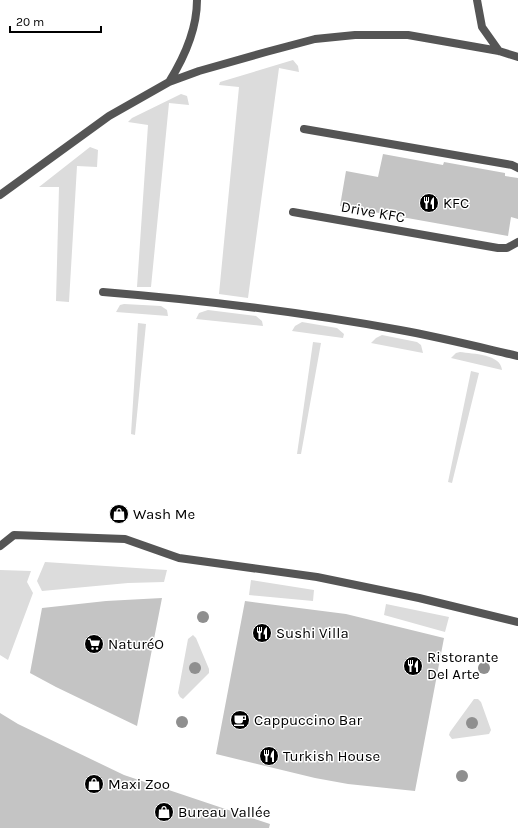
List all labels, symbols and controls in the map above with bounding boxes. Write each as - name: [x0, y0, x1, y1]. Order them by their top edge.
- scale bar: [10, 8, 101, 34]
- text: 20 m: [16, 15, 44, 29]
- restaurant icon: KFC: [418, 192, 440, 214]
- place label: KFC: [443, 194, 469, 212]
- street label: Drive KFC: [340, 198, 406, 226]
- shop icon: Wash Me: [108, 503, 130, 525]
- place label: Wash Me: [133, 505, 195, 523]
- restaurant icon: Sushi Villa: [251, 622, 273, 644]
- place label: Sushi Villa: [276, 624, 349, 642]
- supermarket icon: NaturéO: [83, 633, 105, 655]
- place label: NaturéO: [108, 635, 164, 653]
- place label: Ristorante Del Arte: [427, 648, 498, 683]
- restaurant icon: Ristorante Del Arte: [402, 655, 424, 677]
- cafe icon: Cappuccino Bar: [229, 709, 251, 731]
- place label: Cappuccino Bar: [254, 711, 362, 729]
- restaurant icon: Turkish House: [258, 745, 280, 767]
- place label: Turkish House: [283, 747, 380, 765]
- shop icon: Maxi Zoo: [83, 773, 105, 795]
- place label: Maxi Zoo: [108, 775, 170, 793]
- shop icon: Bureau Vallée: [153, 801, 175, 823]
- place label: Bureau Vallée: [178, 803, 270, 821]

